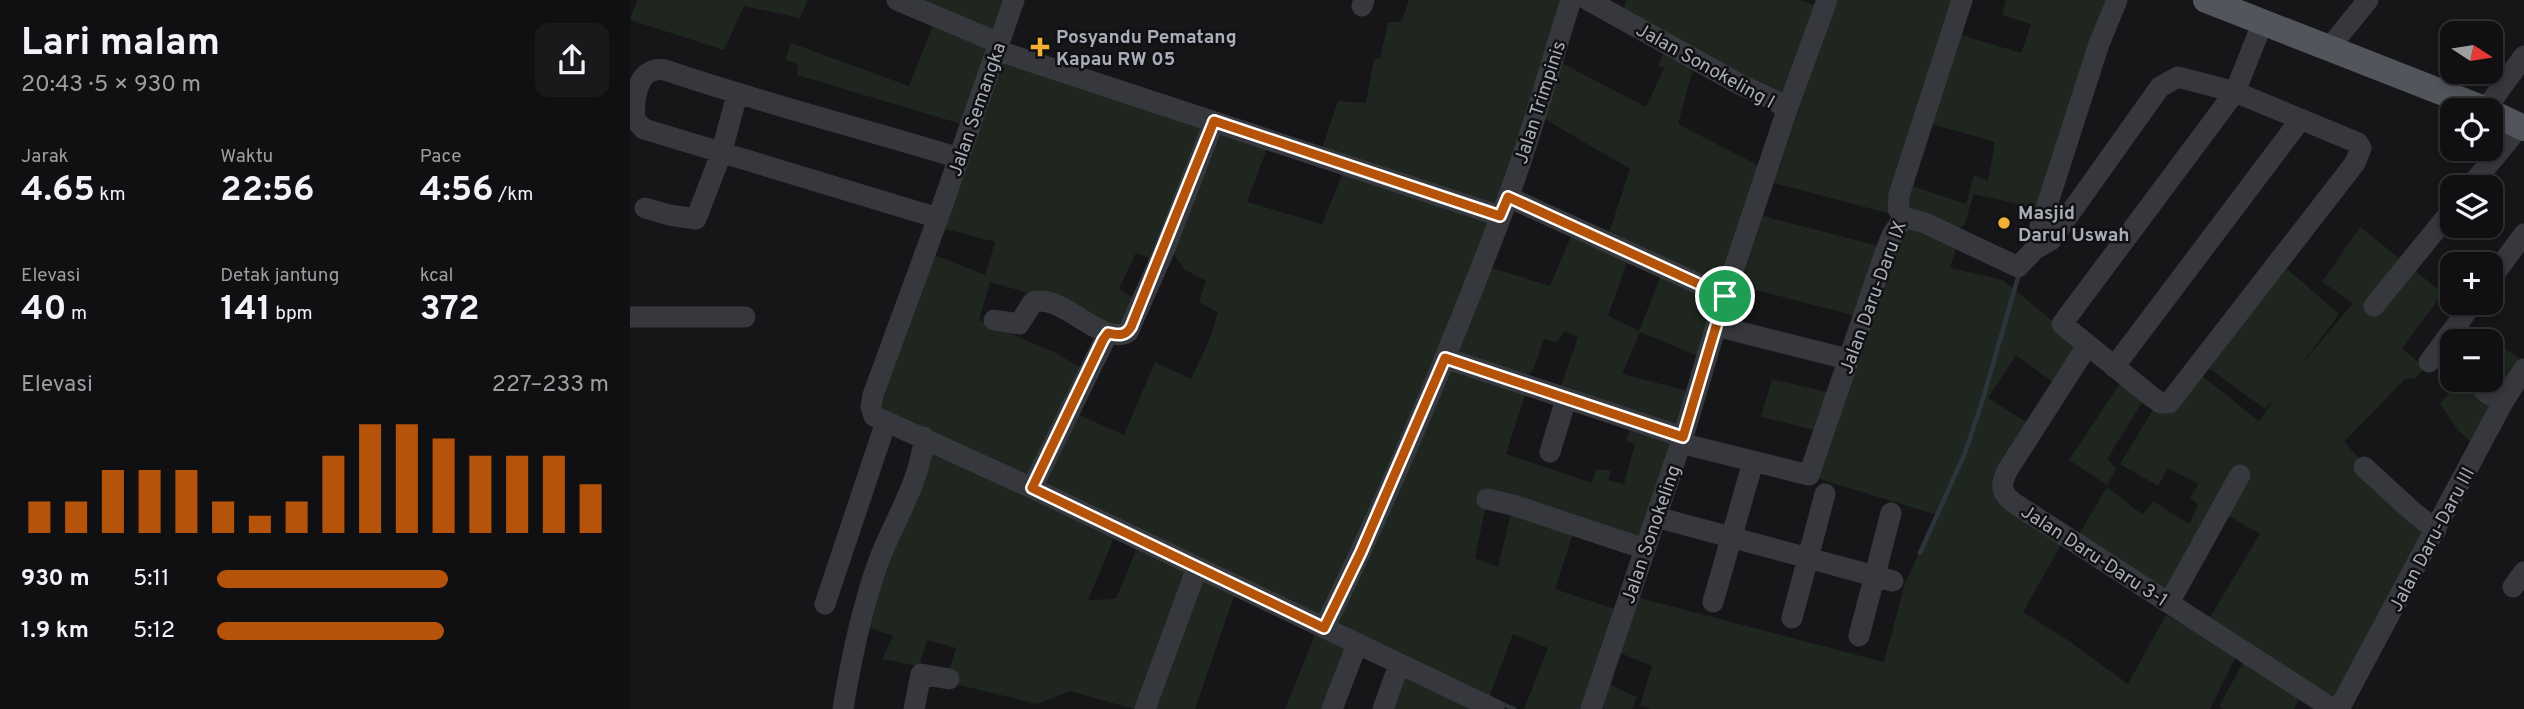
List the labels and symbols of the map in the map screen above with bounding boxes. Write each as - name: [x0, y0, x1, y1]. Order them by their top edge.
- street label: Jalan Sonokeling I: [1631, 19, 1779, 115]
- north arrow: [2440, 21, 2502, 84]
- place label: Posyandu Pematang Kapau RW 05: [1056, 26, 1237, 72]
- marker: Posyandu Pematang Kapau RW 05: [1030, 37, 1050, 57]
- street label: Jalan Trimpinis: [1510, 38, 1572, 167]
- street label: Jalan Semangka: [944, 40, 1012, 180]
- place label: Masjid Darul Uswah: [2018, 202, 2130, 248]
- marker: Masjid Darul Uswah: [1996, 215, 2012, 231]
- street label: Jalan Daru-Daru IX: [1835, 218, 1913, 377]
- pin: [1695, 266, 1755, 326]
- street label: Jalan Sonokeling: [1617, 462, 1687, 607]
- street label: Jalan Daru-Daru III: [2385, 464, 2481, 616]
- street label: Jalan Daru-Daru 3-1: [2016, 500, 2172, 613]

